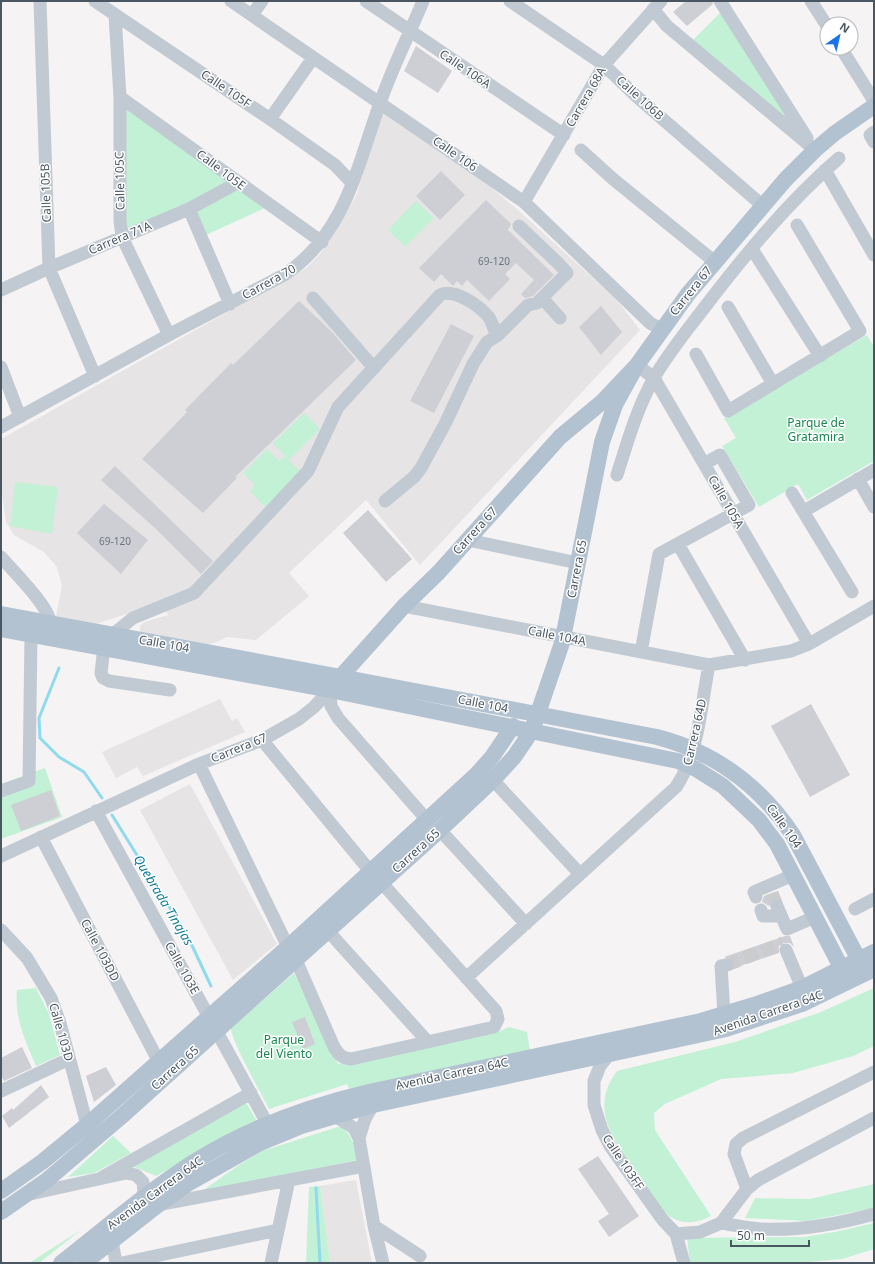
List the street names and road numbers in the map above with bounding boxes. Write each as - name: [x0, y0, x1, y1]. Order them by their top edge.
- street label: Calle 106A: [436, 45, 495, 92]
- street label: Carrera 68A: [562, 63, 610, 130]
- street label: Calle 105F: [198, 66, 255, 112]
- street label: Calle 106B: [613, 72, 668, 124]
- street label: Calle 106: [430, 132, 481, 175]
- street label: Calle 105E: [193, 145, 249, 194]
- street label: Calle 105C: [110, 151, 129, 210]
- street label: Calle 105B: [36, 163, 55, 223]
- street label: Carrera 71A: [86, 217, 154, 258]
- street label: Carrera 70: [239, 260, 299, 303]
- street label: Carrera 67: [665, 262, 716, 319]
- street label: Calle 105A: [704, 472, 749, 532]
- street label: Carrera 67: [449, 503, 501, 558]
- street label: Carrera 65: [563, 538, 591, 600]
- street label: Calle 104A: [527, 622, 588, 650]
- street label: Calle 104: [137, 631, 191, 656]
- street label: Calle 104: [456, 690, 510, 717]
- street label: Carrera 64D: [679, 697, 710, 767]
- street label: Carrera 67: [208, 729, 269, 766]
- street label: Calle 104: [763, 800, 806, 852]
- street label: Carrera 65: [388, 824, 443, 877]
- street label: Calle 103DD: [77, 916, 124, 984]
- street label: Calle 103E: [161, 938, 204, 997]
- street label: Avenida Carrera 64C: [711, 986, 825, 1039]
- street label: Calle 103D: [45, 1001, 78, 1063]
- street label: Carrera 65: [147, 1041, 202, 1094]
- street label: Avenida Carrera 64C: [394, 1053, 510, 1094]
- street label: Calle 103FF: [599, 1131, 648, 1193]
- street label: Avenida Carrera 64C: [103, 1152, 207, 1233]

